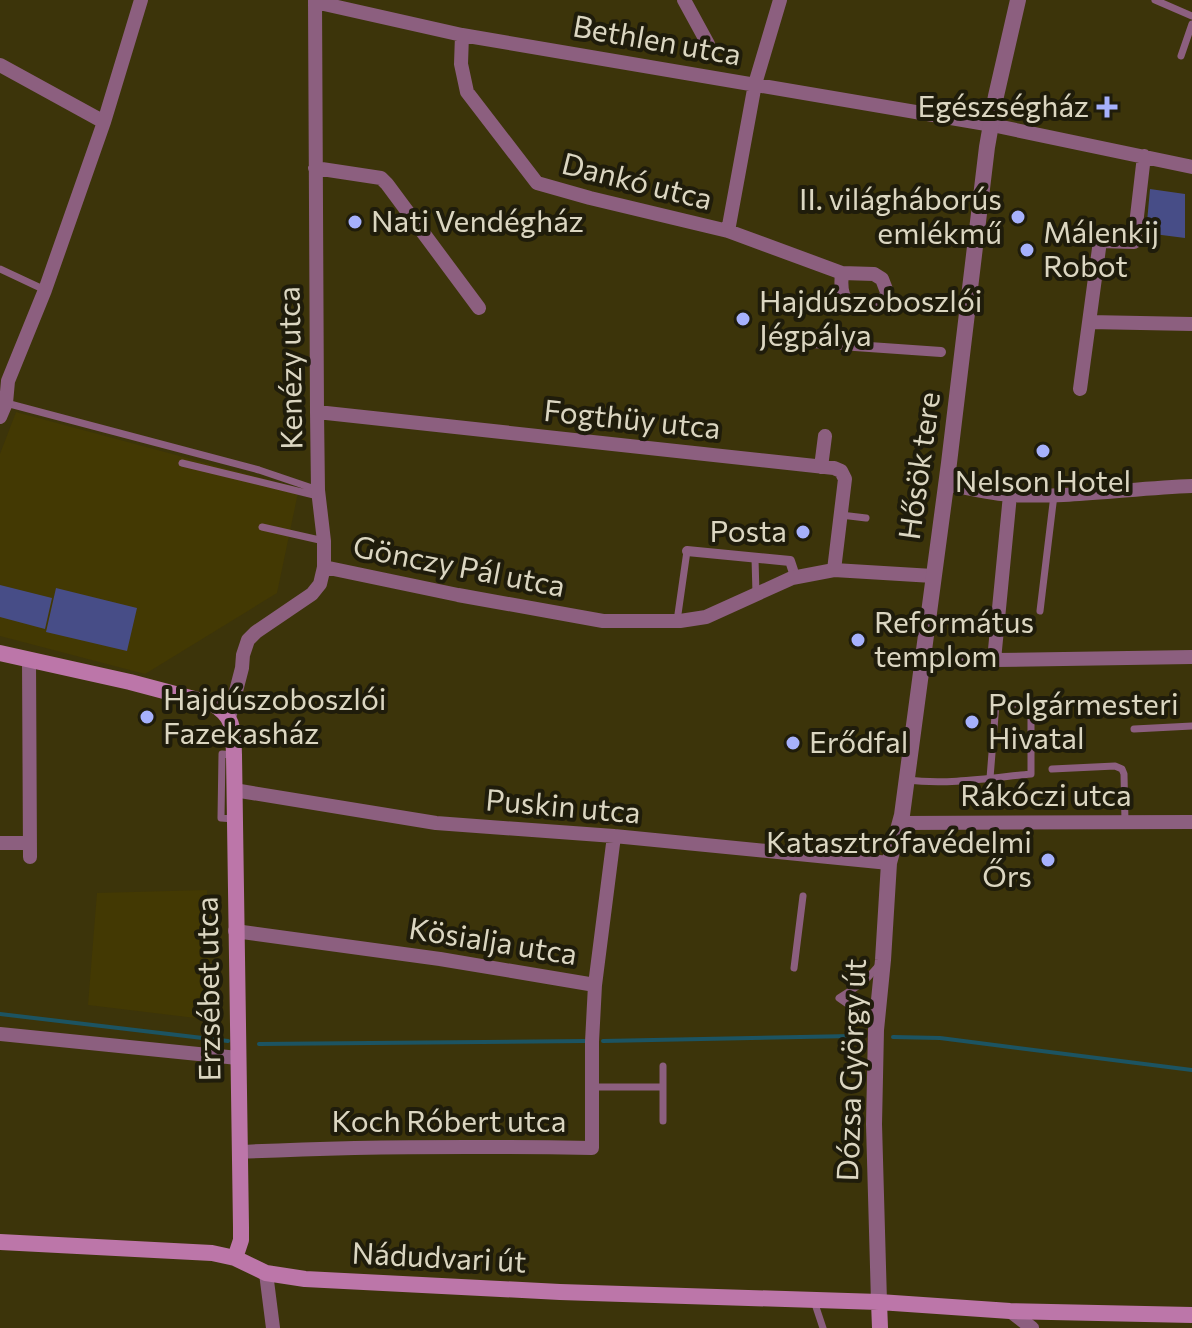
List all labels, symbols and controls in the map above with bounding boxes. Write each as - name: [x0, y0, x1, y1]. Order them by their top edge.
- street label: Bethlen utca: [570, 6, 744, 72]
- place label: Egészségház: [917, 86, 1089, 123]
- marker: Egészségház: [1096, 96, 1118, 118]
- street label: Dankó utca: [559, 143, 717, 216]
- place label: II. világháborús emlékmű: [799, 179, 1002, 250]
- place label: Nati Vendégház: [371, 201, 584, 238]
- marker: II. világháborús emlékmű: [1009, 208, 1027, 226]
- place label: Málenkij Robot: [1043, 212, 1159, 283]
- marker: Nati Vendégház: [346, 213, 364, 231]
- marker: Málenkij Robot: [1018, 241, 1036, 259]
- place label: Hajdúszoboszlói Jégpálya: [759, 281, 983, 352]
- street label: Kenézy utca: [269, 286, 308, 450]
- marker: Hajdúszoboszlói Jégpálya: [734, 310, 752, 328]
- street label: Hősök tere: [889, 389, 946, 542]
- street label: Fogthüy utca: [542, 390, 723, 445]
- marker: Nelson Hotel: [1034, 442, 1052, 460]
- place label: Nelson Hotel: [955, 461, 1131, 498]
- place label: Posta: [710, 511, 787, 548]
- marker: Posta: [794, 523, 812, 541]
- street label: Gönczy Pál utca: [350, 526, 569, 603]
- place label: Református templom: [874, 602, 1034, 673]
- marker: Református templom: [849, 631, 867, 649]
- place label: Hajdúszoboszlói Fazekasház: [163, 679, 387, 750]
- place label: Polgármesteri Hivatal: [988, 684, 1179, 755]
- marker: Hajdúszoboszlói Fazekasház: [138, 708, 156, 726]
- marker: Polgármesteri Hivatal: [963, 713, 981, 731]
- place label: Erődfal: [809, 722, 908, 759]
- marker: Erődfal: [784, 734, 802, 752]
- street label: Rákóczi utca: [960, 775, 1132, 812]
- street label: Puskin utca: [484, 779, 642, 830]
- place label: Katasztrófavédelmi Őrs: [766, 822, 1032, 893]
- marker: Katasztrófavédelmi Őrs: [1039, 851, 1057, 869]
- street label: Erzsébet utca: [186, 896, 227, 1082]
- street label: Kösialja utca: [407, 908, 580, 971]
- street label: Dózsa György út: [827, 958, 872, 1182]
- street label: Koch Róbert utca: [332, 1101, 566, 1138]
- street label: Nádudvari út: [351, 1232, 527, 1279]

